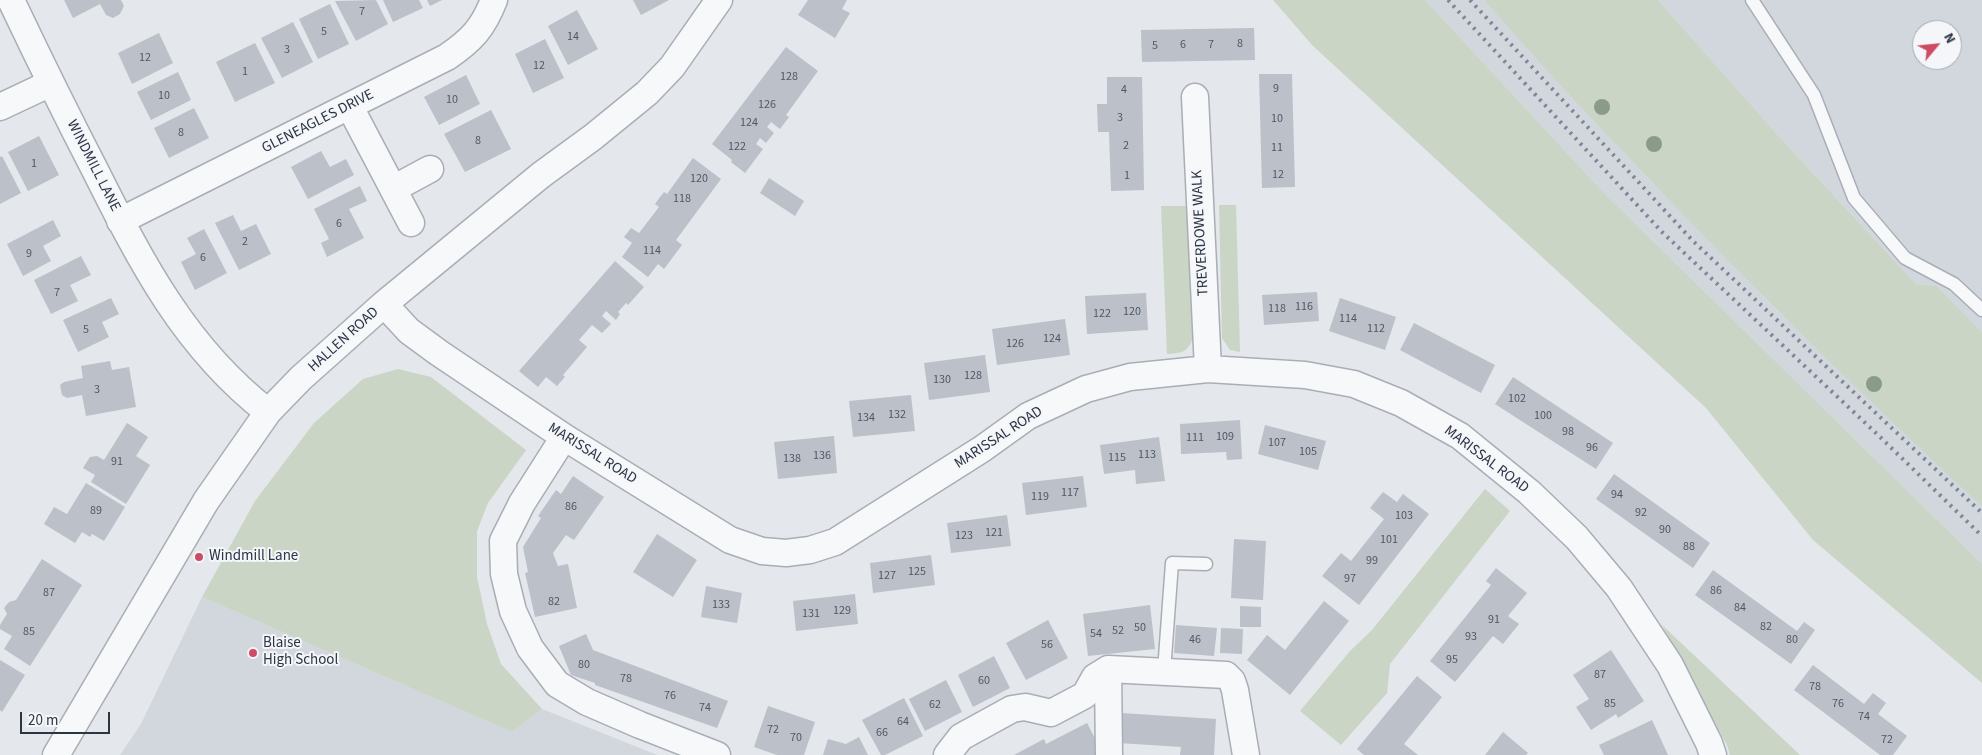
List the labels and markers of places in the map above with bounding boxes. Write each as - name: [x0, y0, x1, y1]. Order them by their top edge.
- place label: Windmill Lane: [209, 548, 298, 566]
- marker: Windmill Lane: [193, 551, 205, 563]
- place label: Blaise High School: [263, 635, 338, 670]
- marker: Blaise High School: [247, 647, 259, 659]

